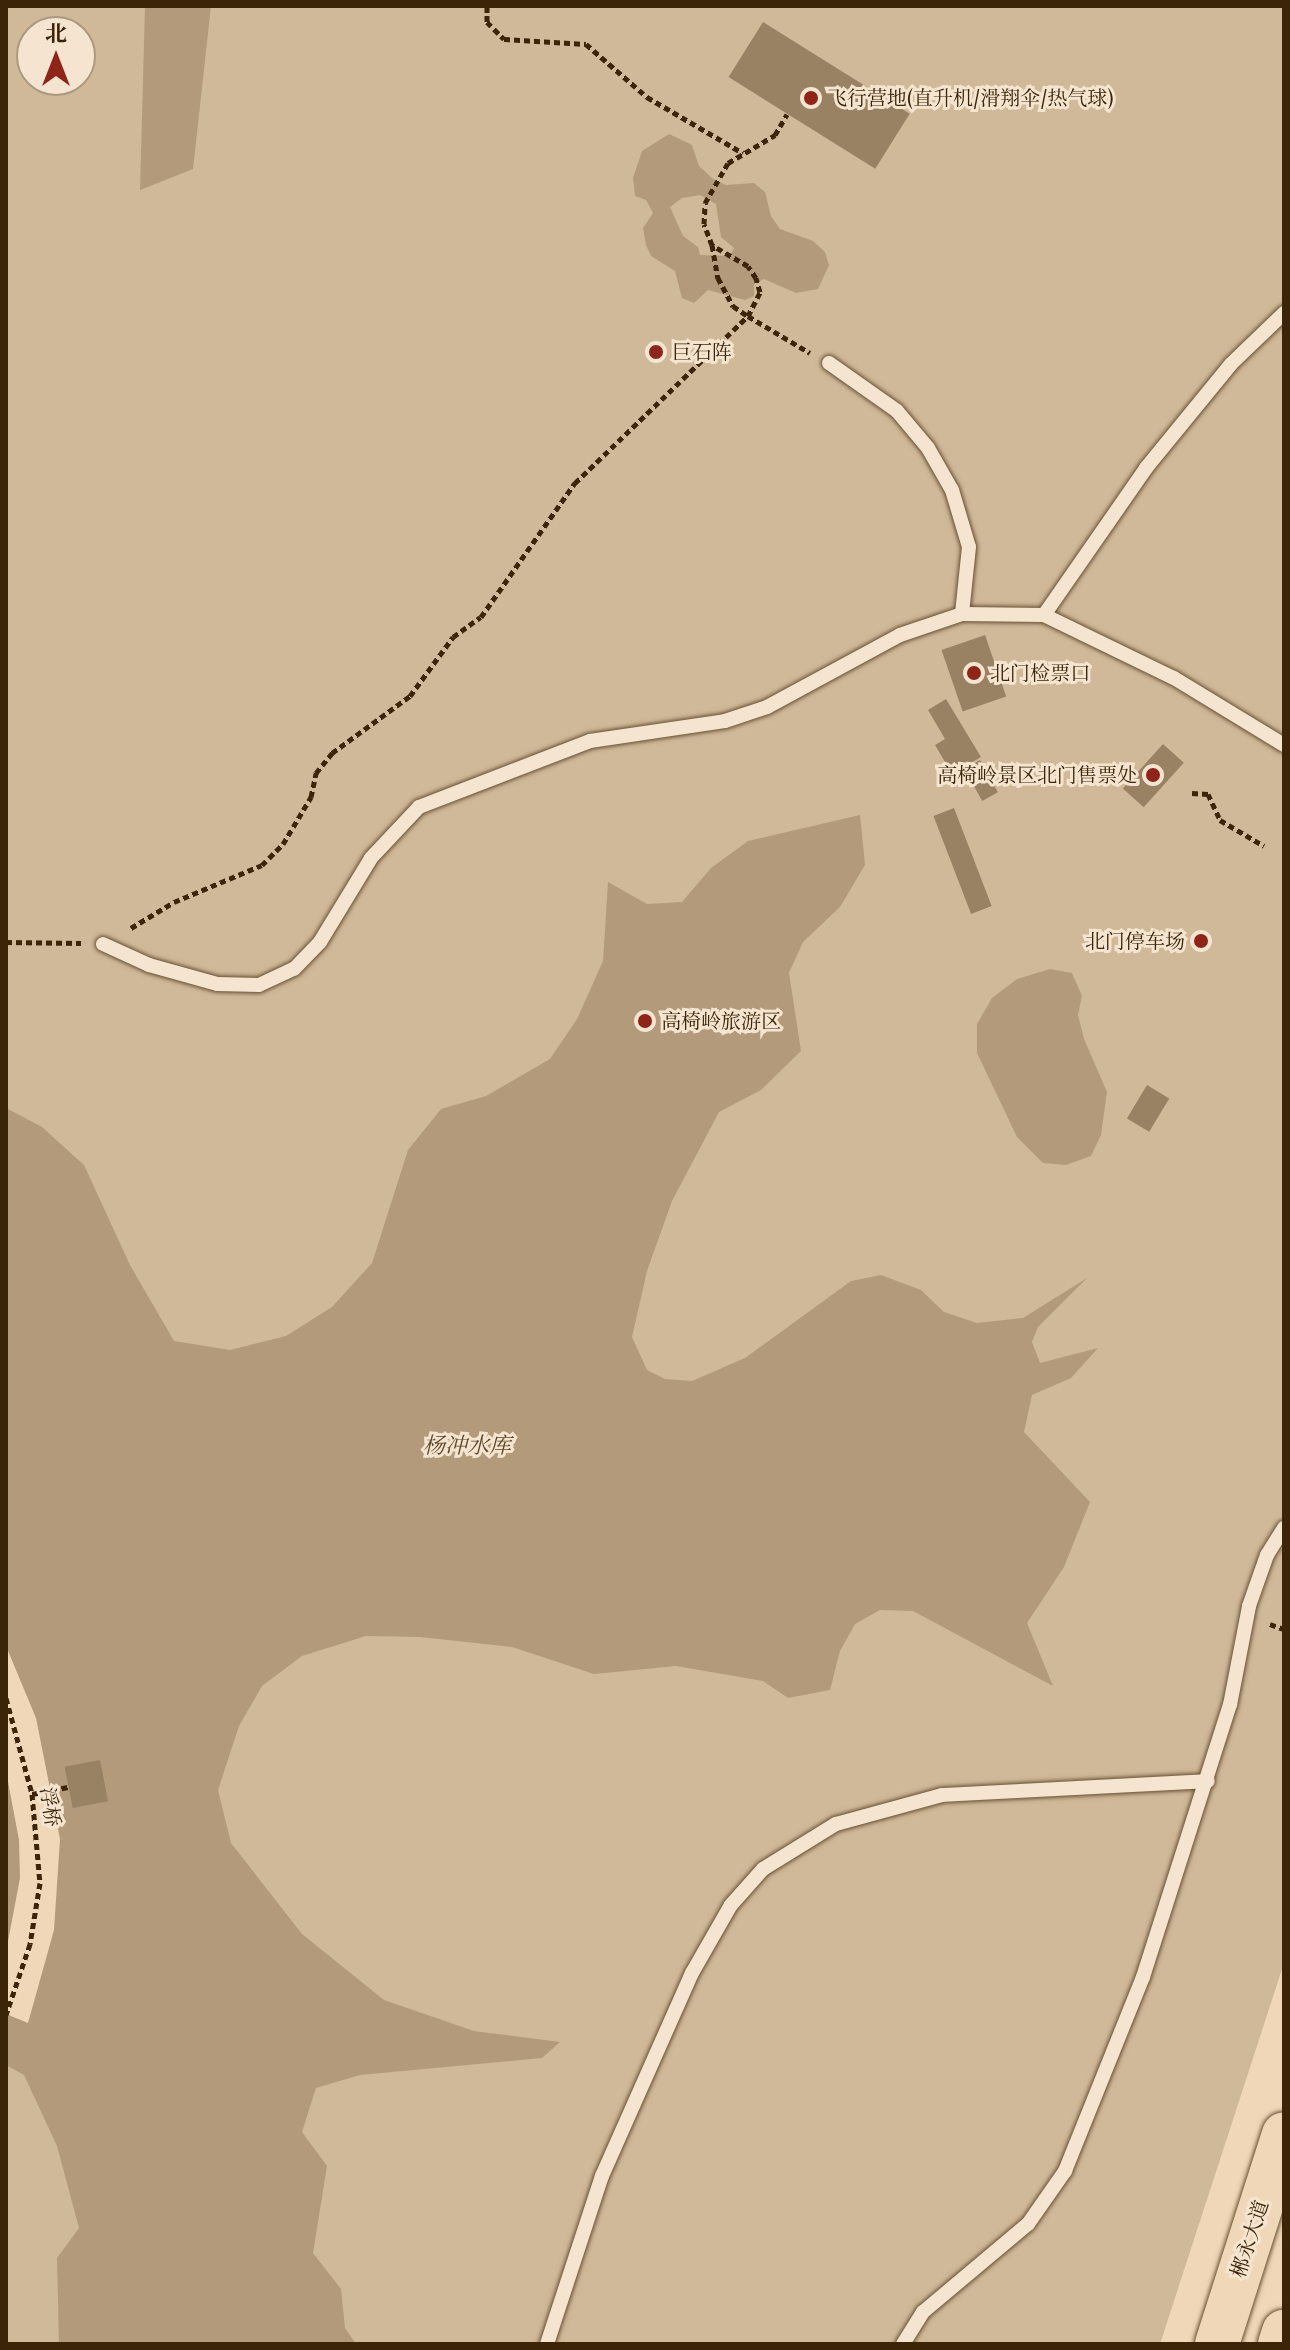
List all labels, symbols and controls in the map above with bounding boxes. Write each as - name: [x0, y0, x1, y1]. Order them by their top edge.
- north arrow: [16, 16, 96, 96]
- text: 北: [45, 20, 67, 47]
- place label: 飞行营地(直升机/滑翔伞/热气球): [827, 86, 1114, 110]
- marker: 飞行营地(直升机/滑翔伞/热气球): [802, 89, 820, 107]
- place label: 巨石阵: [672, 340, 732, 364]
- marker: 巨石阵: [647, 343, 665, 361]
- place label: 北门检票口: [990, 661, 1090, 685]
- marker: 北门检票口: [965, 664, 983, 682]
- place label: 高椅岭景区北门售票处: [937, 763, 1137, 787]
- marker: 高椅岭景区北门售票处: [1144, 766, 1162, 784]
- place label: 北门停车场: [1085, 929, 1185, 953]
- marker: 北门停车场: [1192, 932, 1210, 950]
- place label: 高椅岭旅游区: [661, 1009, 781, 1033]
- marker: 高椅岭旅游区: [636, 1012, 654, 1030]
- water label: 杨冲水库: [423, 1433, 511, 1459]
- street label: 浮桥: [35, 1785, 65, 1829]
- street label: 郴永大道: [1226, 2197, 1274, 2281]

